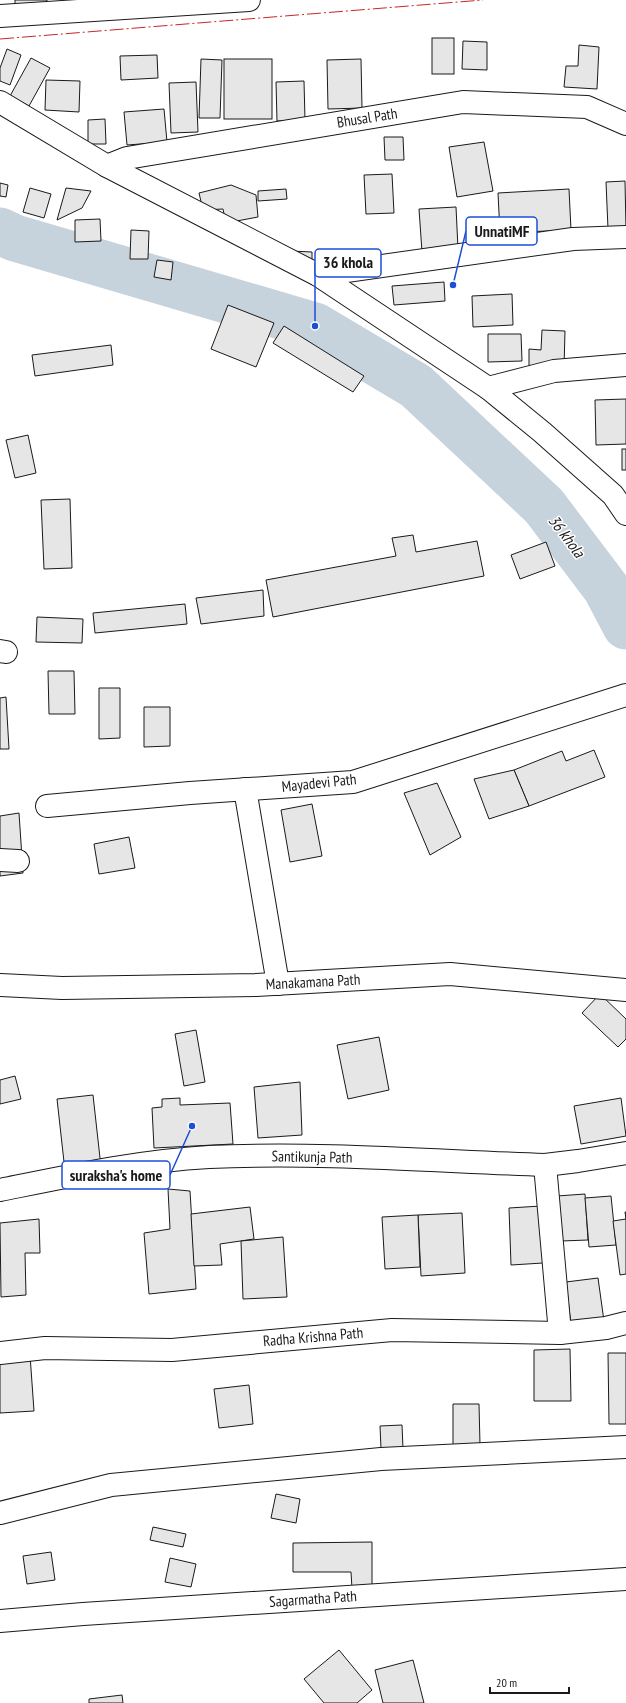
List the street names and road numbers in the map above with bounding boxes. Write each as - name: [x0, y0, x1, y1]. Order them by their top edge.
- street label: Bhusal Path: [335, 103, 399, 132]
- street label: Mayadevi Path: [281, 769, 357, 796]
- street label: Manakamana Path: [265, 970, 361, 993]
- street label: Santikunja Path: [271, 1146, 353, 1167]
- street label: Radha Krishna Path: [262, 1323, 364, 1350]
- street label: Sagarmatha Path: [269, 1586, 357, 1611]

